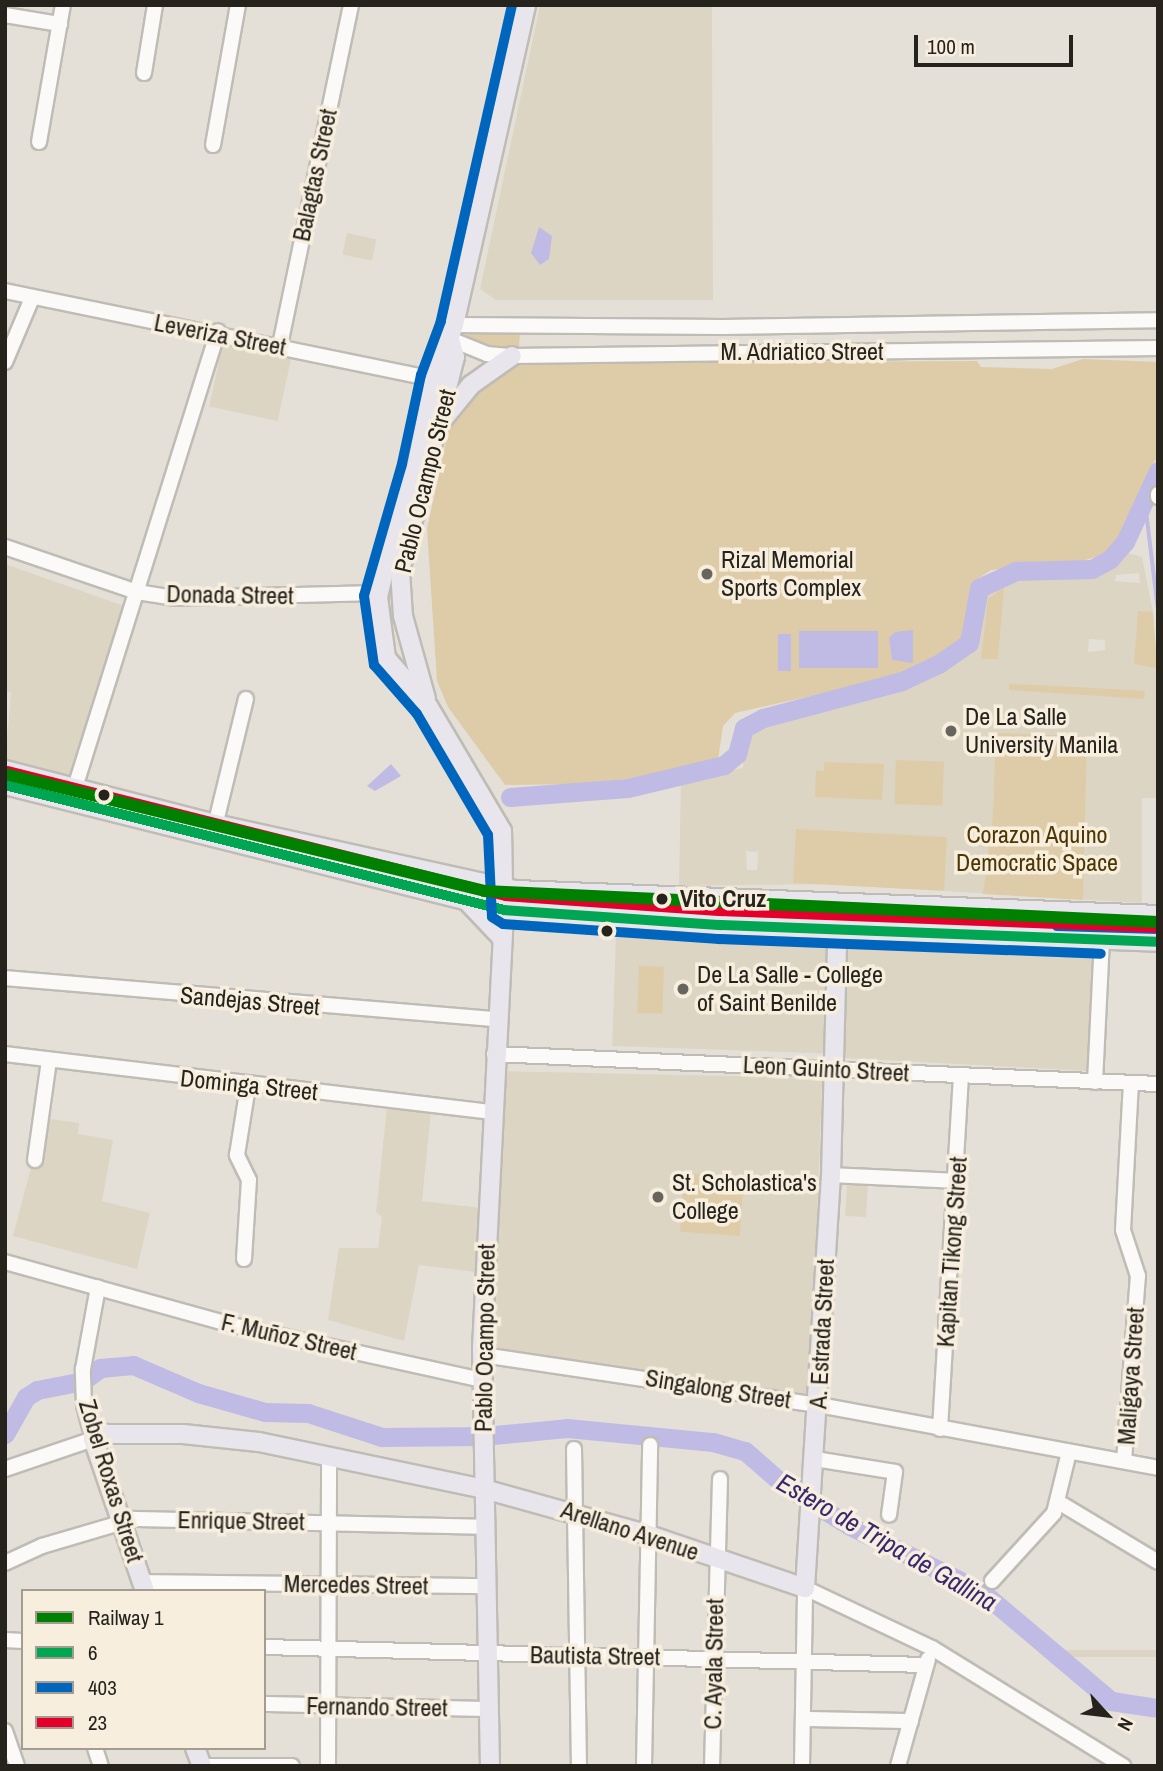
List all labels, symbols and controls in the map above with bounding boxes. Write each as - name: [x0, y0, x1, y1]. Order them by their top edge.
- scale bar: [918, 21, 1077, 65]
- text: 100 m: [927, 32, 975, 61]
- street label: Balagtas Street: [287, 106, 343, 244]
- street label: Leveriza Street: [152, 308, 288, 362]
- street label: M. Adriatico Street: [720, 338, 884, 366]
- street label: Pablo Ocampo Street: [388, 386, 462, 576]
- place label: Rizal Memorial Sports Complex: [721, 546, 861, 602]
- marker: Rizal Memorial Sports Complex: [699, 566, 715, 582]
- street label: Donada Street: [166, 579, 294, 611]
- place label: De La Salle University Manila: [965, 703, 1118, 759]
- marker: De La Salle University Manila: [943, 723, 959, 739]
- unlabelled marker: [97, 788, 111, 802]
- park label: Corazon Aquino Democratic Space: [956, 821, 1118, 877]
- place label: Vito Cruz: [680, 885, 766, 913]
- marker: Vito Cruz: [650, 887, 674, 911]
- unlabelled marker: [600, 924, 614, 938]
- place label: De La Salle - College of Saint Benilde: [697, 961, 883, 1017]
- street label: Sandejas Street: [179, 981, 321, 1021]
- marker: De La Salle - College of Saint Benilde: [675, 981, 691, 997]
- street label: Leon Guinto Street: [742, 1050, 910, 1088]
- street label: Dominga Street: [179, 1063, 319, 1107]
- street label: Kapitan Tikong Street: [931, 1156, 973, 1348]
- place label: St. Scholastica's College: [672, 1169, 817, 1225]
- marker: St. Scholastica's College: [650, 1189, 666, 1205]
- street label: Pablo Ocampo Street: [469, 1244, 501, 1432]
- street label: A. Estrada Street: [804, 1258, 840, 1410]
- street label: Maligaya Street: [1112, 1306, 1150, 1446]
- street label: F. Muñoz Street: [219, 1307, 359, 1367]
- street label: Singalong Street: [643, 1363, 793, 1415]
- street label: Zobel Roxas Street: [73, 1396, 149, 1566]
- water label: Estero de Tripa de Gallina: [771, 1466, 1003, 1618]
- street label: Arellano Avenue: [557, 1495, 703, 1567]
- street label: Enrique Street: [177, 1505, 305, 1537]
- street label: Mercedes Street: [284, 1569, 428, 1601]
- legend: [21, 1589, 266, 1750]
- street label: C. Ayala Street: [698, 1598, 730, 1730]
- text: Railway 1: [88, 1603, 164, 1632]
- text: 6: [88, 1638, 98, 1667]
- street label: Bautista Street: [530, 1640, 660, 1672]
- text: 403: [88, 1673, 117, 1702]
- north arrow: [1072, 1680, 1142, 1750]
- street label: Fernando Street: [306, 1691, 448, 1723]
- text: 23: [88, 1708, 107, 1737]
- text: N: [1112, 1714, 1140, 1735]

